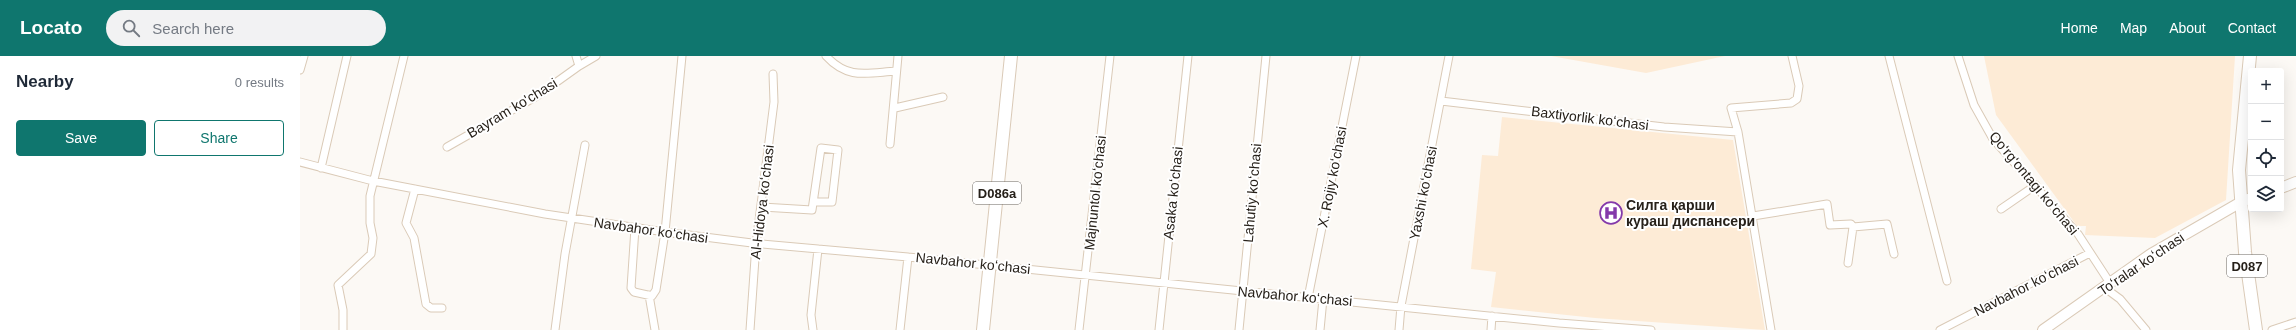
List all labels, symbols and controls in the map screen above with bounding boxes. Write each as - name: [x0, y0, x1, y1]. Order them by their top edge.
- search box: [106, 10, 386, 46]
- text: Locato: [20, 17, 82, 38]
- icon: search: [120, 17, 142, 39]
- text: Search here: [152, 20, 234, 37]
- text: Home: [2061, 20, 2098, 36]
- text: Map: [2120, 20, 2147, 36]
- text: About: [2169, 20, 2206, 36]
- text: Contact: [2228, 20, 2276, 36]
- map controls: [2248, 68, 2284, 212]
- button: +: [2248, 68, 2284, 104]
- text: Nearby: [16, 72, 74, 91]
- text: 0 results: [235, 75, 284, 90]
- street label: Bayram ko'chasi: [464, 75, 560, 141]
- street label: Baxtiyorlik koʻchasi: [1530, 103, 1650, 133]
- button: −: [2248, 104, 2284, 140]
- button: Save: [16, 120, 146, 156]
- button: Share: [154, 120, 284, 156]
- street label: X. Rojiy koʻchasi: [1314, 125, 1350, 229]
- street label: Qo‘rg‘ontagi ko‘chasi: [1986, 128, 2082, 238]
- street label: Majnuntol koʻchasi: [1081, 135, 1109, 251]
- button: locate: [2248, 140, 2284, 176]
- street label: Lahutiy koʻchasi: [1240, 143, 1264, 243]
- street label: Al-Hidoya koʻchasi: [747, 144, 777, 260]
- street label: Yaxshi koʻchasi: [1406, 145, 1440, 241]
- street label: Asaka koʻchasi: [1160, 146, 1186, 240]
- button: layers: [2248, 176, 2284, 212]
- road number: D086a: [973, 182, 1021, 204]
- place label: Силга қарши кураш диспансери: [1626, 197, 1755, 229]
- hospital icon: Силга қарши кураш диспансери: [1598, 200, 1624, 226]
- street label: Navbahor koʻchasi: [593, 214, 709, 246]
- street label: Toʻralar koʻchasi: [2095, 229, 2187, 299]
- street label: Navbahor koʻchasi: [915, 249, 1031, 277]
- street label: Navbahor koʻchasi: [1971, 253, 2081, 319]
- road number: D087: [2227, 255, 2267, 277]
- street label: Navbahor koʻchasi: [1237, 283, 1353, 309]

